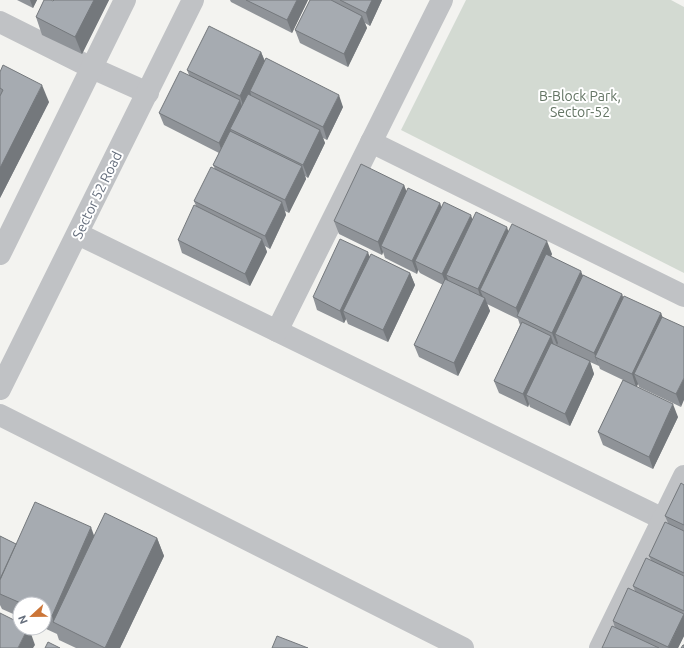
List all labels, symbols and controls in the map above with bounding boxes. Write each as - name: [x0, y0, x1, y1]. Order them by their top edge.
- park label: B-Block Park, Sector-52: [539, 88, 621, 120]
- street label: Sector 52 Road: [69, 149, 125, 241]
- north arrow: [12, 596, 52, 636]
- text: N: [16, 614, 30, 626]

